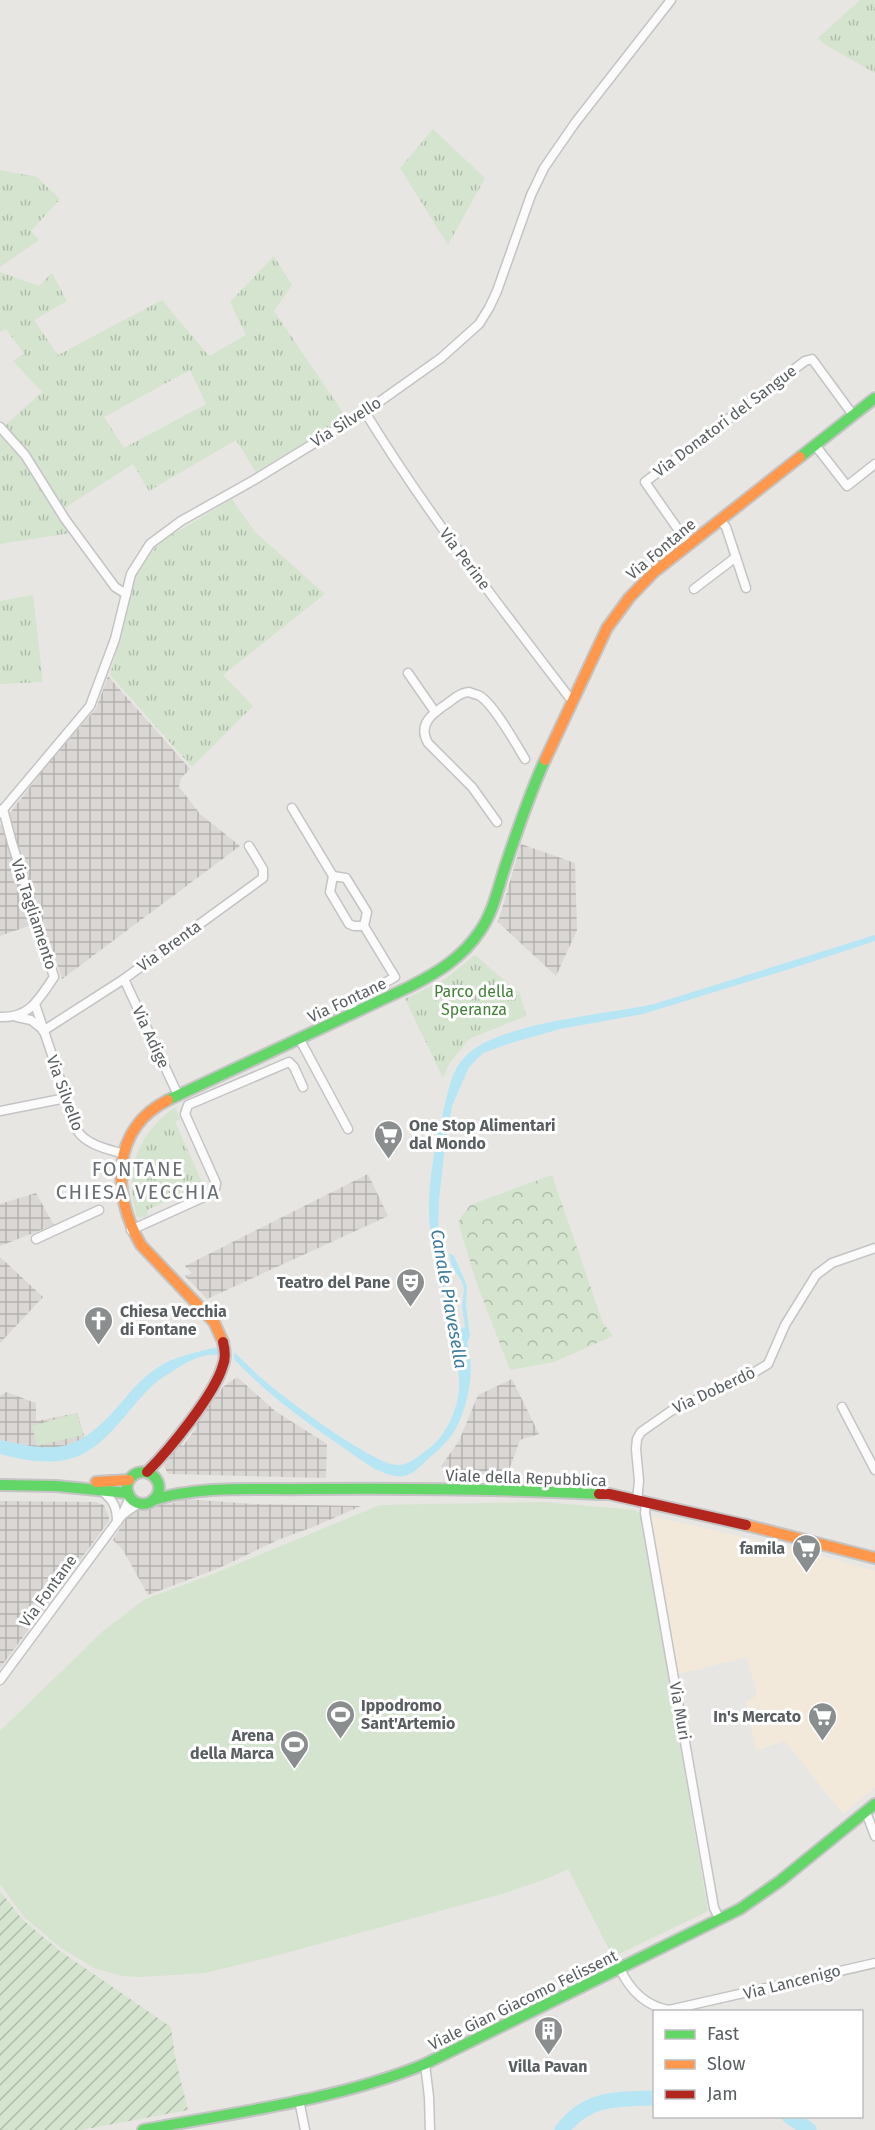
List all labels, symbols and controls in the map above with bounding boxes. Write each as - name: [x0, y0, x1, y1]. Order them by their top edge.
- street label: Via Donatori del Sangue: [650, 361, 800, 481]
- street label: Via Silvello: [307, 393, 385, 451]
- street label: Via Fontane: [622, 514, 700, 584]
- street label: Via Perine: [436, 524, 494, 594]
- street label: Via Tagliamento: [7, 856, 61, 972]
- street label: Via Brenta: [133, 916, 205, 976]
- street label: Via Fontane: [305, 973, 389, 1027]
- park label: Parco della Speranza: [434, 982, 514, 1019]
- street label: Via Adige: [128, 1003, 174, 1071]
- street label: Via Silvello: [43, 1053, 87, 1133]
- place label: One Stop Alimentari dal Mondo: [409, 1116, 556, 1153]
- supermarket icon: One Stop Alimentari dal Mondo: [372, 1118, 404, 1160]
- district label: FONTANE CHIESA VECCHIA: [56, 1157, 220, 1204]
- water label: Canale Piavesella: [426, 1228, 472, 1370]
- theatre icon: Teatro del Pane: [395, 1266, 427, 1308]
- place label: Teatro del Pane: [277, 1273, 390, 1292]
- place label: Chiesa Vecchia di Fontane: [120, 1302, 227, 1339]
- church icon: Chiesa Vecchia di Fontane: [83, 1304, 115, 1346]
- street label: Via Doberdò: [670, 1363, 758, 1417]
- street label: Viale della Repubblica: [445, 1466, 607, 1490]
- supermarket icon: famila: [790, 1532, 822, 1574]
- place label: famila: [739, 1539, 785, 1558]
- street label: Via Fontane: [15, 1551, 81, 1631]
- street label: Via Muri: [666, 1680, 694, 1742]
- place label: Ippodromo Sant'Artemio: [361, 1696, 455, 1733]
- sports icon: Ippodromo Sant'Artemio: [324, 1698, 356, 1740]
- supermarket icon: In's Mercato: [806, 1700, 838, 1742]
- place label: In's Mercato: [713, 1707, 801, 1726]
- place label: Arena della Marca: [190, 1726, 274, 1763]
- sports icon: Arena della Marca: [279, 1728, 311, 1770]
- street label: Viale Gian Giacomo Felissent: [426, 1946, 621, 2054]
- street label: Via Lancenigo: [741, 1961, 843, 2003]
- legend: [653, 2010, 863, 2118]
- building icon: Villa Pavan: [532, 2014, 564, 2056]
- text: Fast: [707, 2023, 740, 2045]
- text: Slow: [707, 2053, 746, 2075]
- place label: Villa Pavan: [508, 2057, 587, 2076]
- text: Jam: [707, 2083, 738, 2105]

